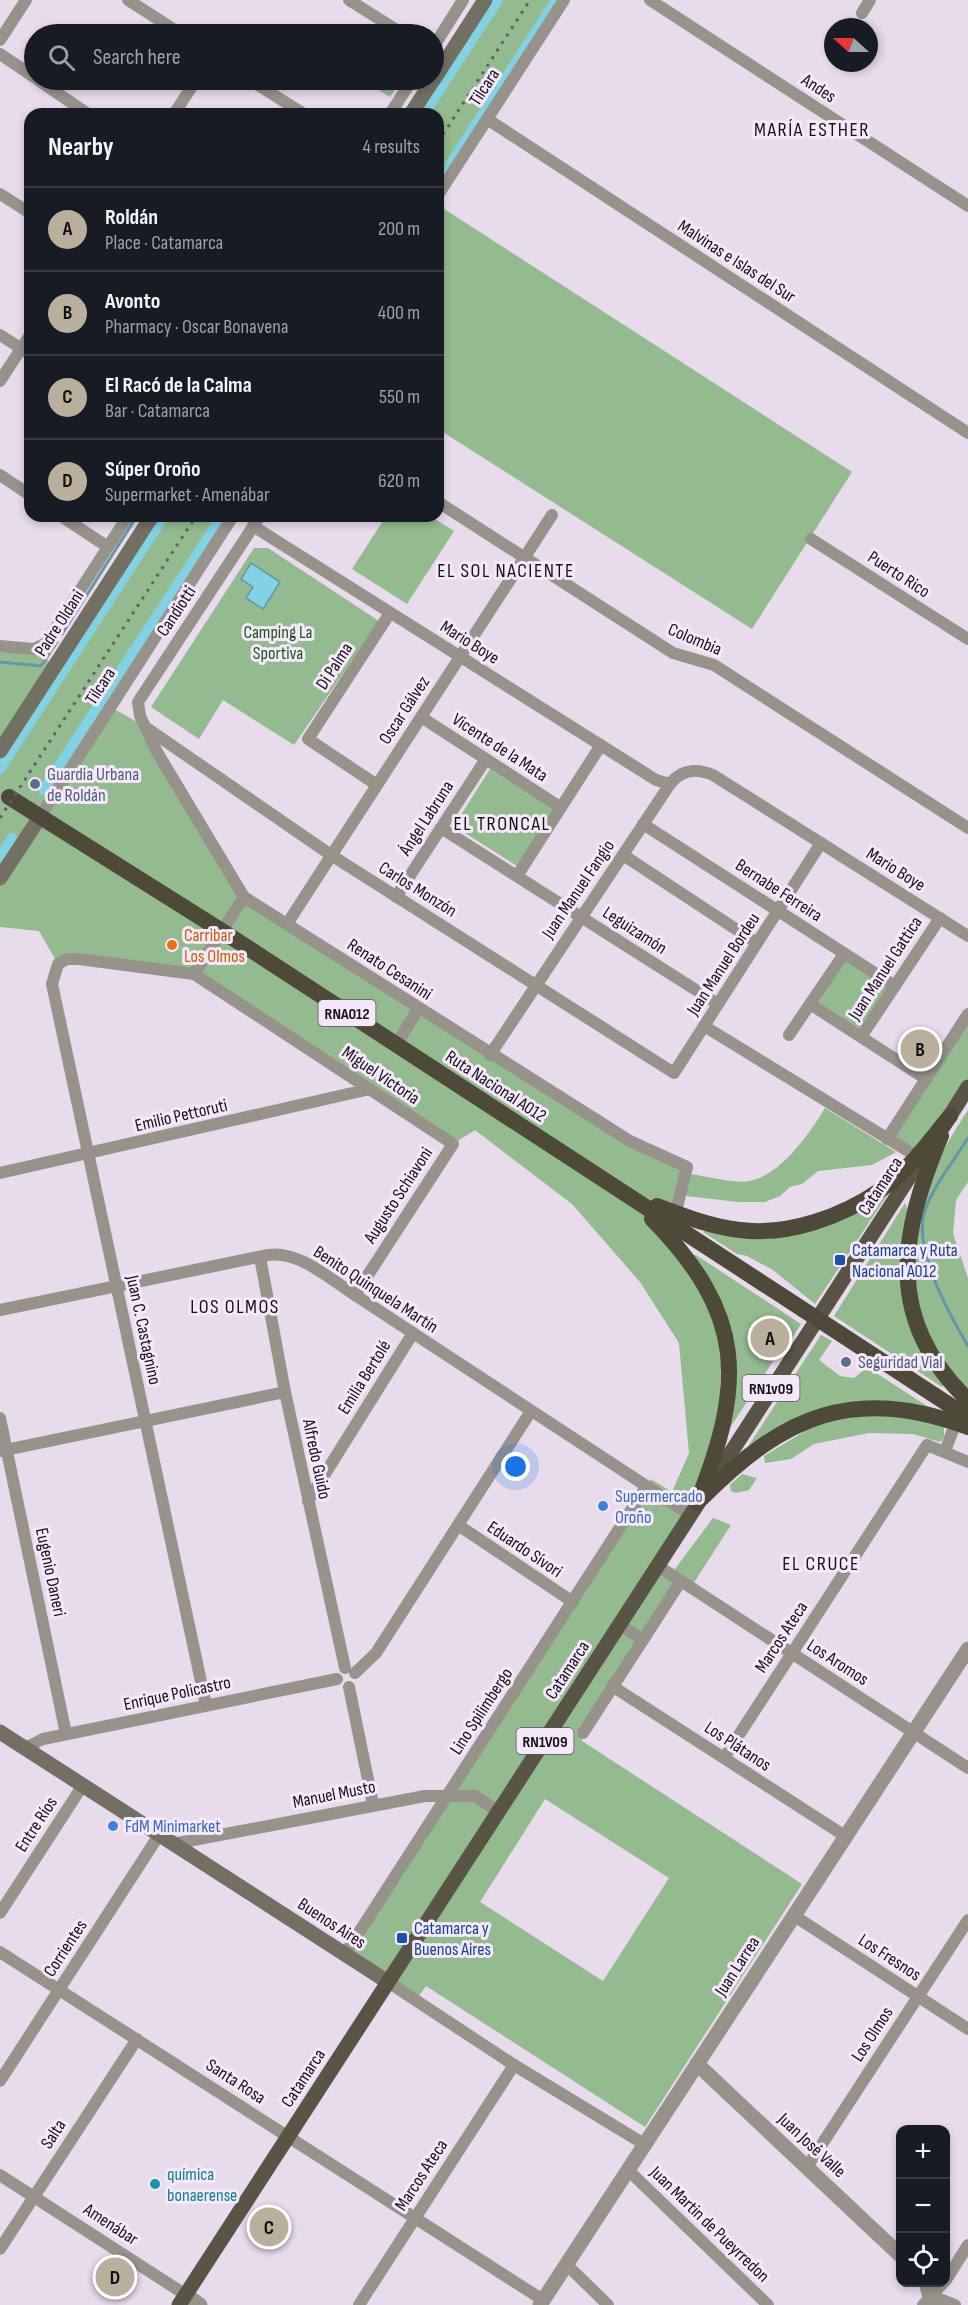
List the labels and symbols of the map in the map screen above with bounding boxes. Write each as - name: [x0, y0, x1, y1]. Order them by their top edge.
- north arrow: [824, 18, 878, 72]
- street label: Tilcara: [465, 65, 504, 110]
- street label: Andes: [797, 69, 840, 107]
- district label: MARÍA ESTHER: [754, 118, 870, 142]
- street label: Malvinas e Islas del Sur: [674, 215, 800, 307]
- street label: Puerto Rico: [864, 547, 934, 602]
- district label: EL SOL NACIENTE: [437, 559, 575, 583]
- street label: Candiotti: [152, 582, 200, 640]
- street label: Padre Oldani: [30, 586, 89, 660]
- street label: Mario Boye: [436, 616, 503, 669]
- street label: Colombia: [665, 619, 725, 660]
- park label: Camping La Sportiva: [243, 622, 313, 664]
- street label: Di Palma: [312, 639, 357, 693]
- street label: Tilcara: [81, 664, 120, 709]
- street label: Oscar Gálvez: [375, 672, 434, 748]
- street label: Vicente de la Mata: [448, 709, 552, 786]
- place label: Guardia Urbana de Roldán: [47, 764, 139, 806]
- marker: Guardia Urbana de Roldán: [28, 777, 42, 791]
- street label: Ángel Labruna: [394, 777, 458, 860]
- district label: EL TRONCAL: [454, 812, 550, 836]
- street label: Juan Manuel Fangio: [537, 836, 619, 943]
- street label: Mario Boye: [862, 843, 929, 896]
- street label: Bernabe Ferreira: [732, 855, 826, 926]
- street label: Carlos Monzón: [375, 857, 461, 922]
- street label: Leguizamón: [599, 902, 671, 959]
- street label: Juan Manuel Bordeu: [682, 909, 764, 1020]
- street label: Juan Manuel Gattica: [844, 913, 927, 1025]
- place label: Carribar Los Olmos: [184, 925, 245, 967]
- street label: Renato Cesanini: [343, 934, 436, 1005]
- marker: Carribar Los Olmos: [165, 938, 179, 952]
- road number: RNA012: [318, 1000, 376, 1026]
- pin: B: [900, 1026, 940, 1072]
- street label: Miguel Victoria: [338, 1042, 424, 1109]
- street label: Ruta Nacional A012: [442, 1046, 550, 1127]
- street label: Emilio Pettoruti: [133, 1095, 229, 1136]
- street label: Augusto Schiavoni: [359, 1143, 437, 1248]
- street label: Catamarca: [854, 1153, 907, 1219]
- place label: Catamarca y Ruta Nacional A012: [852, 1240, 958, 1282]
- street label: Benito Quinquela Martín: [309, 1241, 442, 1338]
- marker: Catamarca y Ruta Nacional A012: [833, 1253, 847, 1267]
- street label: Juan C. Castagnino: [121, 1273, 165, 1387]
- district label: LOS OLMOS: [190, 1295, 280, 1319]
- pin: A: [750, 1316, 790, 1360]
- street label: Emilia Bertolé: [333, 1336, 395, 1418]
- place label: Seguridad Vial: [858, 1352, 943, 1373]
- marker: Seguridad Vial: [839, 1355, 853, 1369]
- road number: RN1v09: [742, 1375, 800, 1401]
- street label: Alfredo Guido: [298, 1416, 335, 1501]
- your location: [501, 1452, 530, 1481]
- place label: Supermercado Oroño: [615, 1486, 703, 1528]
- marker: Supermercado Oroño: [596, 1499, 610, 1513]
- street label: Eduardo Sívori: [483, 1517, 566, 1582]
- street label: Eugenio Daneri: [31, 1526, 70, 1618]
- district label: EL CRUCE: [782, 1552, 860, 1576]
- street label: Marcos Ateca: [751, 1598, 812, 1677]
- street label: Los Aromos: [803, 1635, 872, 1690]
- street label: Catamarca: [541, 1637, 594, 1703]
- street label: Lino Spilimbergo: [446, 1664, 517, 1759]
- street label: Enrique Policastro: [122, 1672, 233, 1715]
- street label: Los Plátanos: [701, 1717, 775, 1776]
- road number: RN1V09: [516, 1728, 574, 1754]
- street label: Manuel Musto: [291, 1776, 377, 1813]
- street label: Entre Ríos: [11, 1793, 62, 1856]
- place label: FdM Minimarket: [125, 1816, 221, 1837]
- marker: FdM Minimarket: [106, 1819, 120, 1833]
- street label: Buenos Aires: [294, 1894, 370, 1953]
- street label: Corrientes: [39, 1916, 92, 1981]
- place label: Catamarca y Buenos Aires: [414, 1918, 491, 1960]
- street label: Los Fresnos: [855, 1929, 925, 1985]
- marker: Catamarca y Buenos Aires: [395, 1931, 409, 1945]
- street label: Juan Larrea: [710, 1933, 764, 2001]
- street label: Los Olmos: [847, 2003, 898, 2066]
- street label: Catamarca: [277, 2045, 330, 2111]
- street label: Santa Rosa: [202, 2054, 269, 2108]
- street label: Juan José Valle: [773, 2108, 850, 2182]
- street label: Salta: [36, 2116, 71, 2153]
- street label: Marcos Ateca: [391, 2136, 452, 2215]
- street label: Juan Martin de Pueyrredon: [645, 2161, 774, 2287]
- place label: química bonaerense: [167, 2164, 237, 2206]
- marker: química bonaerense: [148, 2177, 162, 2191]
- street label: Amenábar: [79, 2198, 142, 2250]
- pin: C: [250, 2204, 288, 2250]
- pin: D: [96, 2254, 134, 2300]

